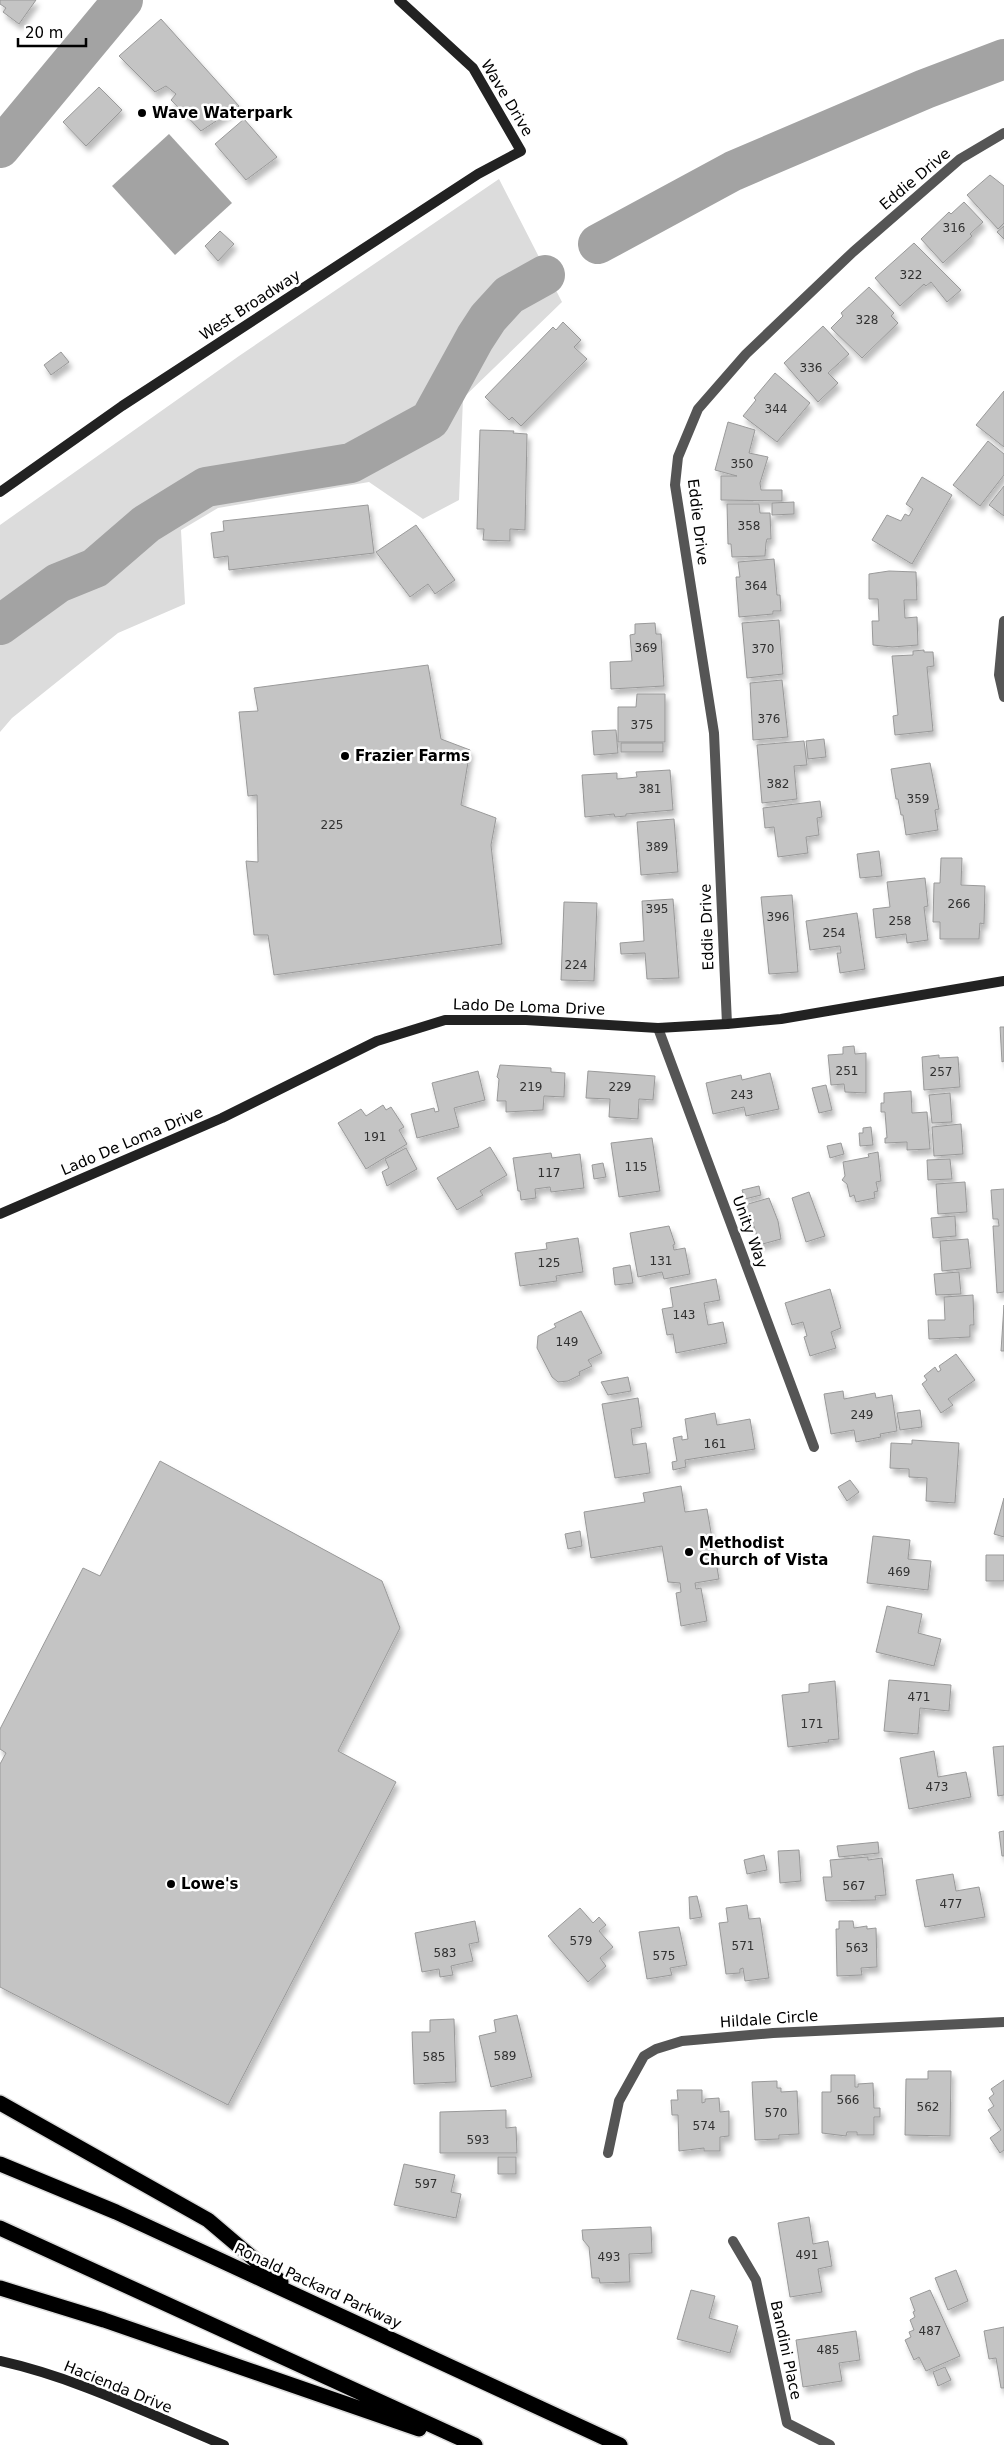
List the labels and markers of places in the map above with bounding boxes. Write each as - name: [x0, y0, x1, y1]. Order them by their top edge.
- place label: Wave Waterpark: [152, 104, 293, 122]
- marker: Wave Waterpark: [136, 107, 148, 119]
- place label: Frazier Farms: [355, 747, 470, 765]
- marker: Frazier Farms: [339, 750, 351, 762]
- place label: Methodist Church of Vista: [699, 1534, 828, 1569]
- marker: Methodist Church of Vista: [683, 1546, 695, 1558]
- place label: Lowe's: [181, 1875, 238, 1893]
- marker: Lowe's: [165, 1878, 177, 1890]

